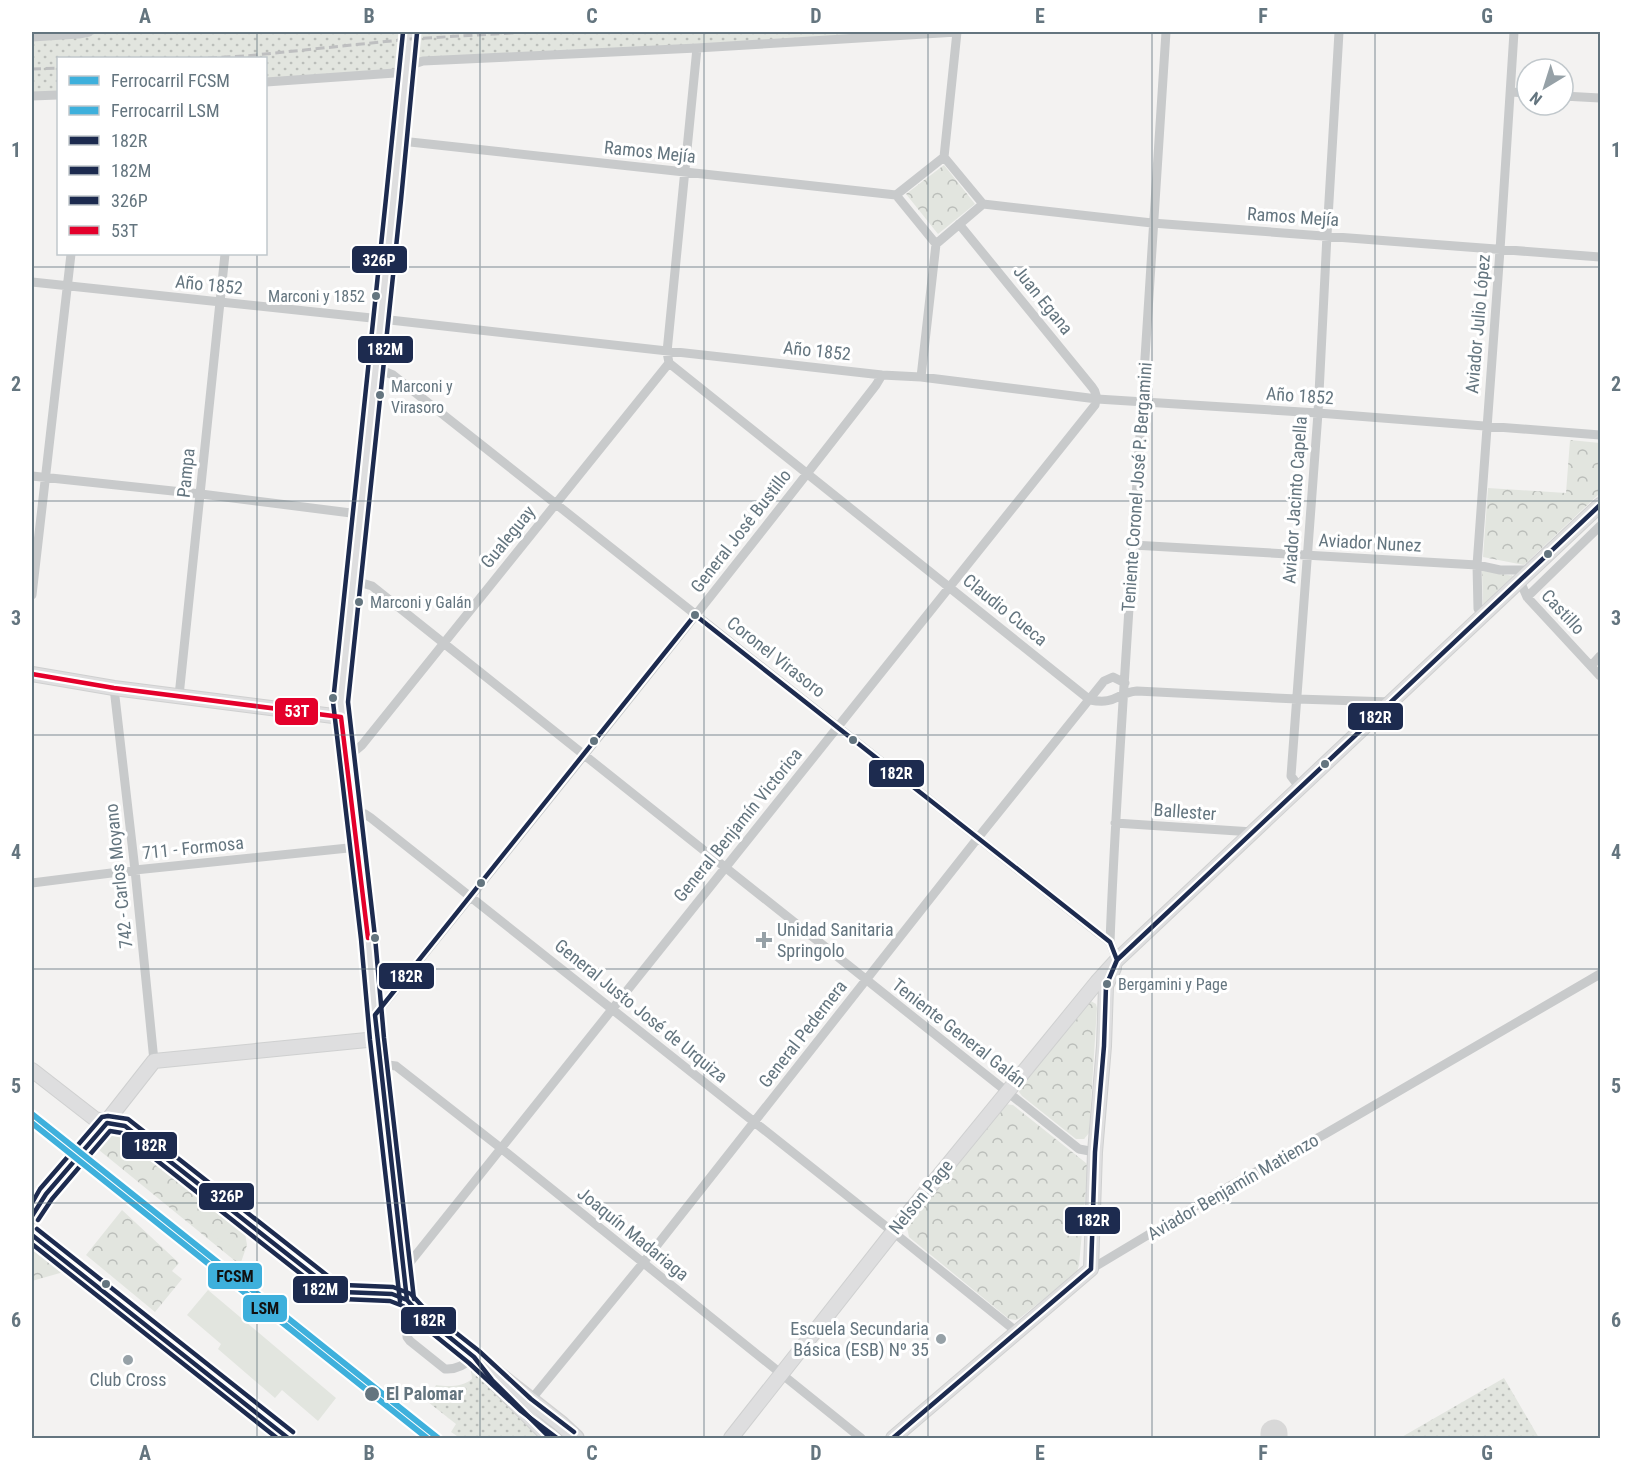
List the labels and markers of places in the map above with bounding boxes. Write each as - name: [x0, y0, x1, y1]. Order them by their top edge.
- place label: Marconi y 1852: [268, 287, 365, 306]
- marker: Marconi y 1852: [370, 290, 382, 302]
- place label: Marconi y Virasoro: [391, 377, 453, 417]
- marker: Marconi y Virasoro: [374, 389, 386, 401]
- unlabelled marker: [1542, 548, 1554, 560]
- place label: Marconi y Galán: [370, 593, 472, 612]
- marker: Marconi y Galán: [353, 596, 365, 608]
- unlabelled marker: [689, 609, 701, 621]
- unlabelled marker: [327, 692, 339, 704]
- unlabelled marker: [847, 734, 859, 746]
- unlabelled marker: [588, 735, 600, 747]
- unlabelled marker: [1319, 758, 1331, 770]
- unlabelled marker: [475, 877, 487, 889]
- place label: Unidad Sanitaria Springolo: [777, 919, 894, 961]
- marker: Unidad Sanitaria Springolo: [755, 931, 773, 949]
- unlabelled marker: [369, 932, 381, 944]
- place label: Bergamini y Page: [1118, 975, 1228, 994]
- marker: Bergamini y Page: [1101, 978, 1113, 990]
- unlabelled marker: [100, 1278, 112, 1290]
- place label: Escuela Secundaria Básica (ESB) Nº 35: [790, 1318, 929, 1361]
- marker: Escuela Secundaria Básica (ESB) Nº 35: [934, 1332, 948, 1346]
- marker: Club Cross: [121, 1353, 135, 1367]
- place label: Club Cross: [89, 1369, 167, 1390]
- place label: El Palomar: [386, 1383, 463, 1404]
- marker: El Palomar: [363, 1385, 381, 1403]

